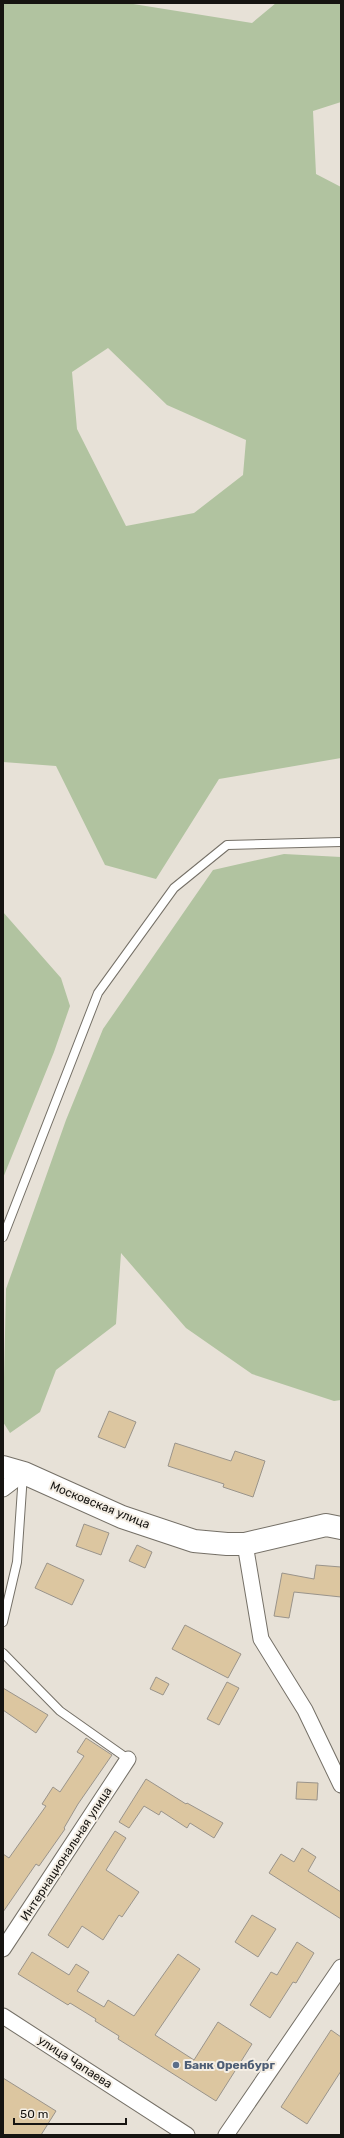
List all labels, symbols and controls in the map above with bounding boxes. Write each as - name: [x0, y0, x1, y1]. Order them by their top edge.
- street label: Московская улица: [48, 1479, 152, 1531]
- street label: Интернациональная улица: [17, 1785, 115, 1923]
- street label: улица Чапаева: [35, 2033, 115, 2091]
- place label: Банк Оренбург: [184, 2058, 275, 2072]
- marker: Банк Оренбург: [171, 2060, 181, 2070]
- scale bar: [14, 2100, 126, 2126]
- text: 50 m: [20, 2107, 48, 2121]

